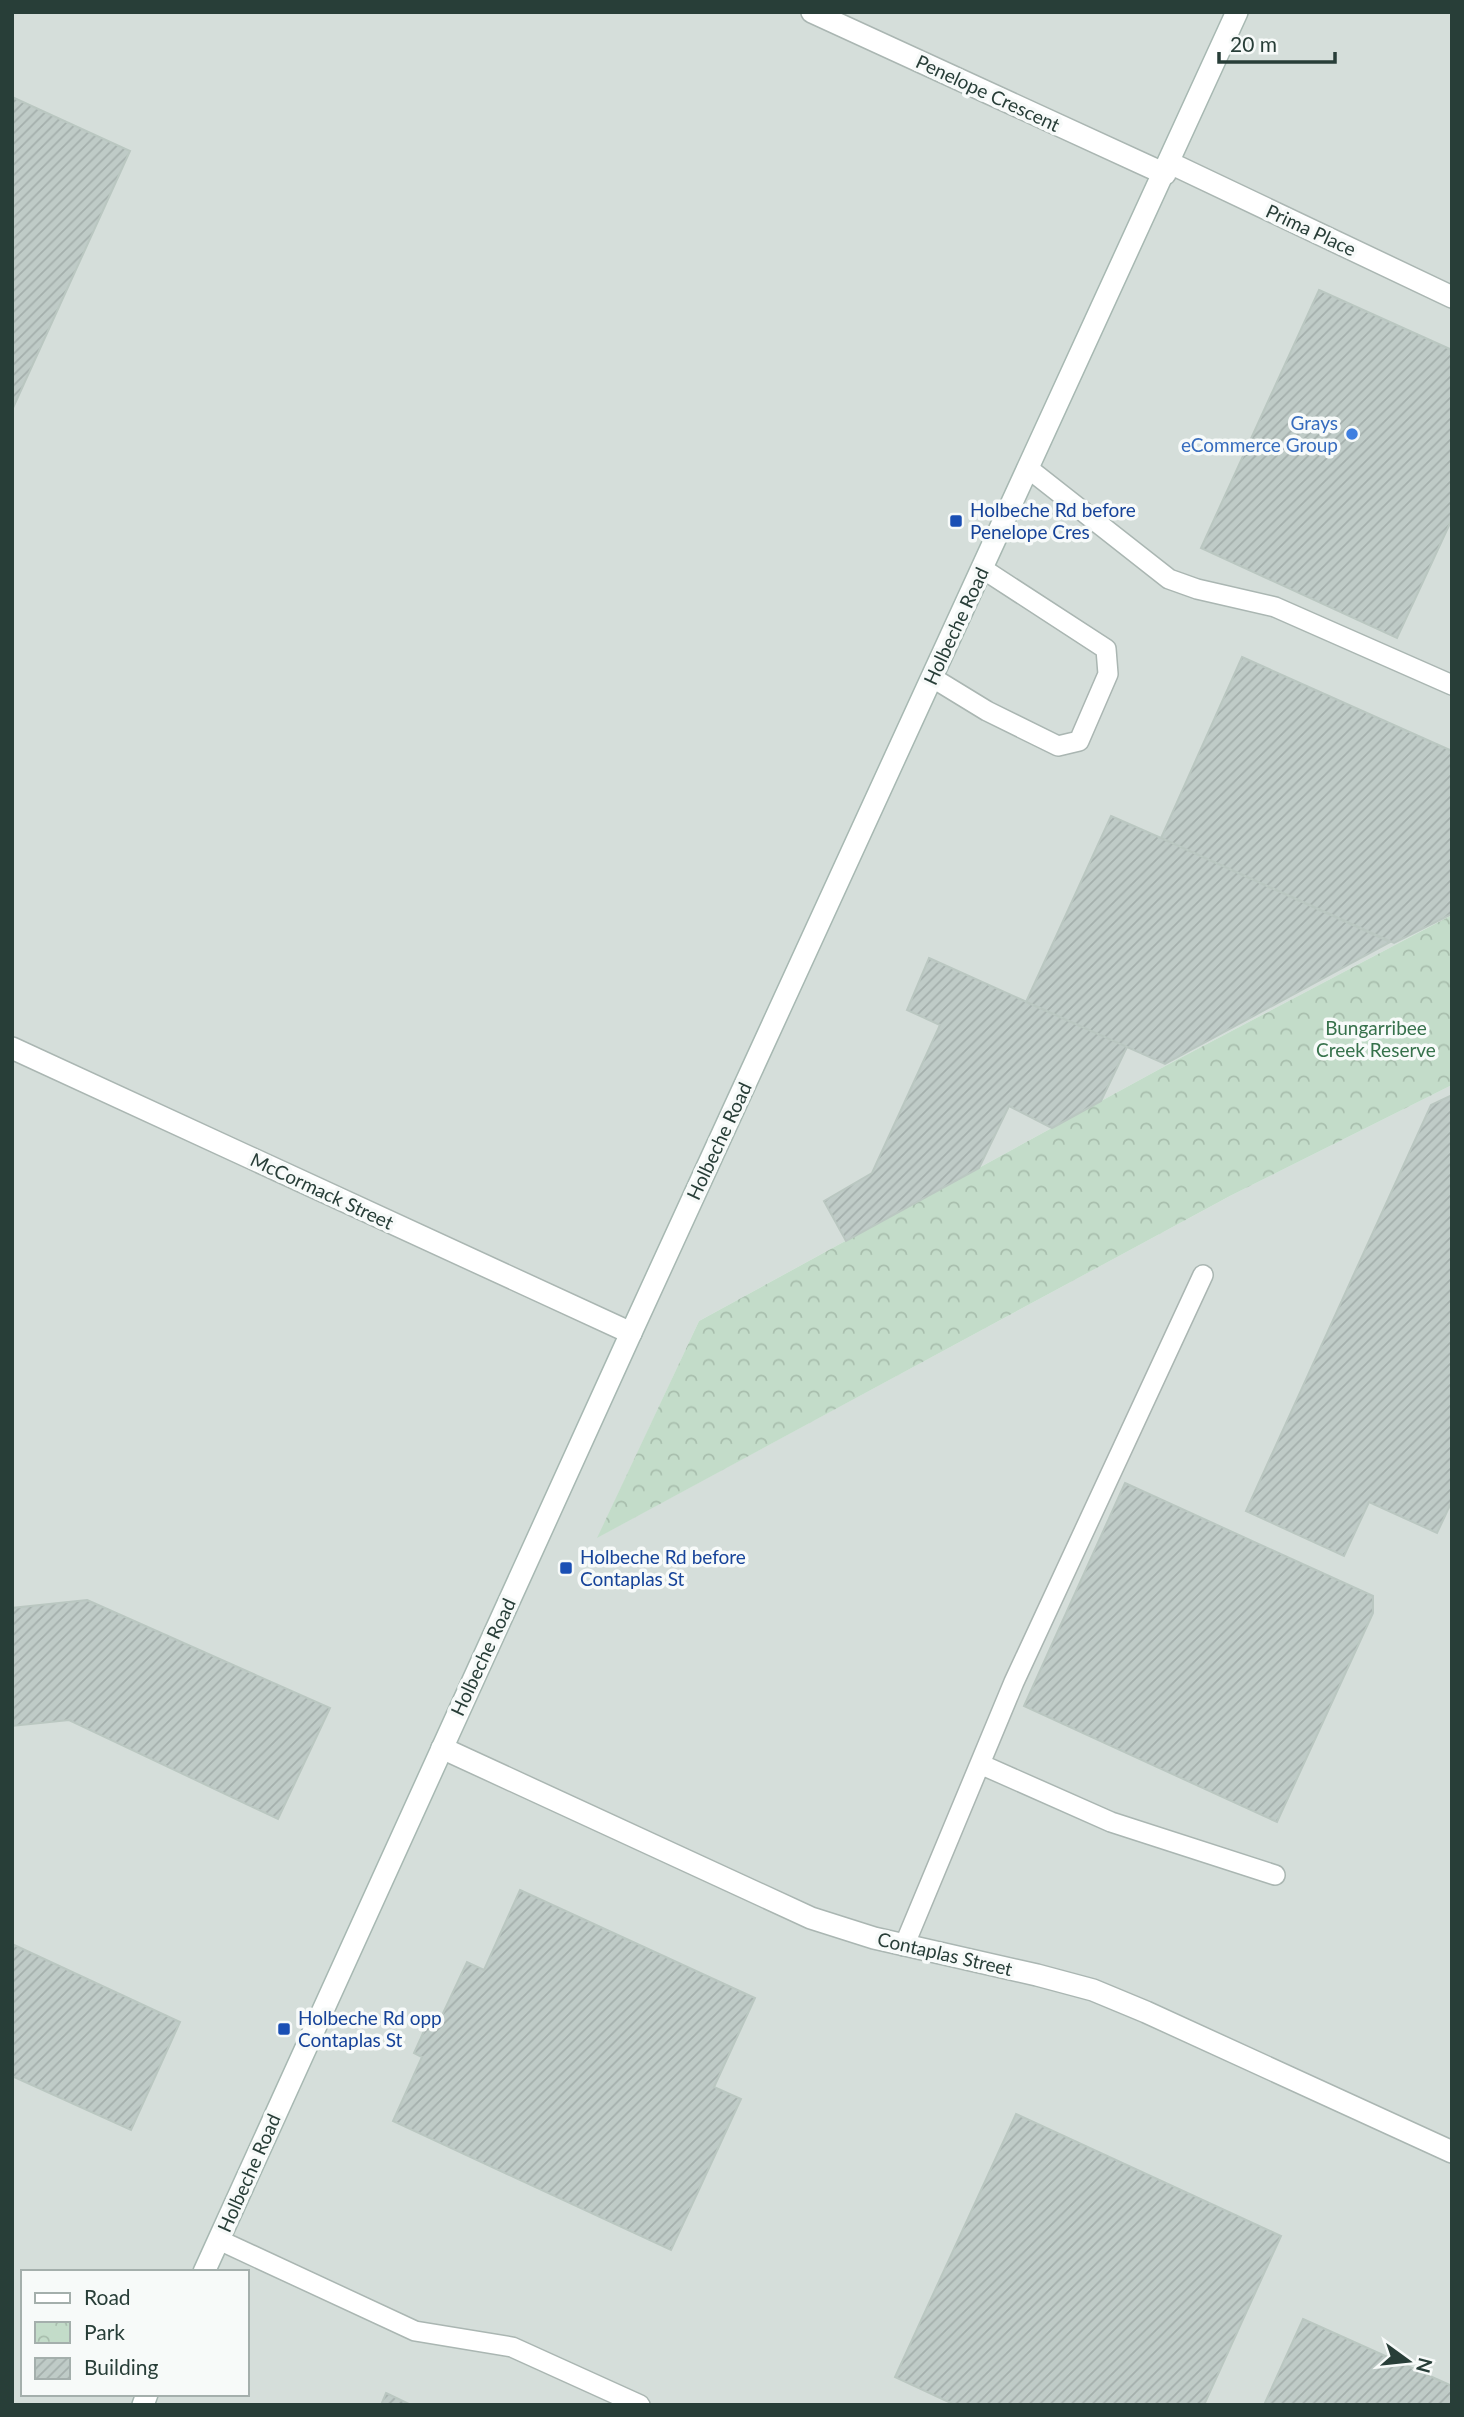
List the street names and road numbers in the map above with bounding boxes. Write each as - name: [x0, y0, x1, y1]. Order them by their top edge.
- street label: Penelope Crescent: [913, 49, 1064, 136]
- street label: Prima Place: [1262, 199, 1360, 260]
- street label: Holbeche Road: [918, 563, 993, 688]
- street label: Holbeche Road: [681, 1078, 756, 1203]
- street label: McCormack Street: [247, 1147, 398, 1234]
- street label: Holbeche Road: [445, 1594, 520, 1719]
- street label: Contaplas Street: [875, 1927, 1015, 1980]
- street label: Holbeche Road: [212, 2110, 285, 2235]

